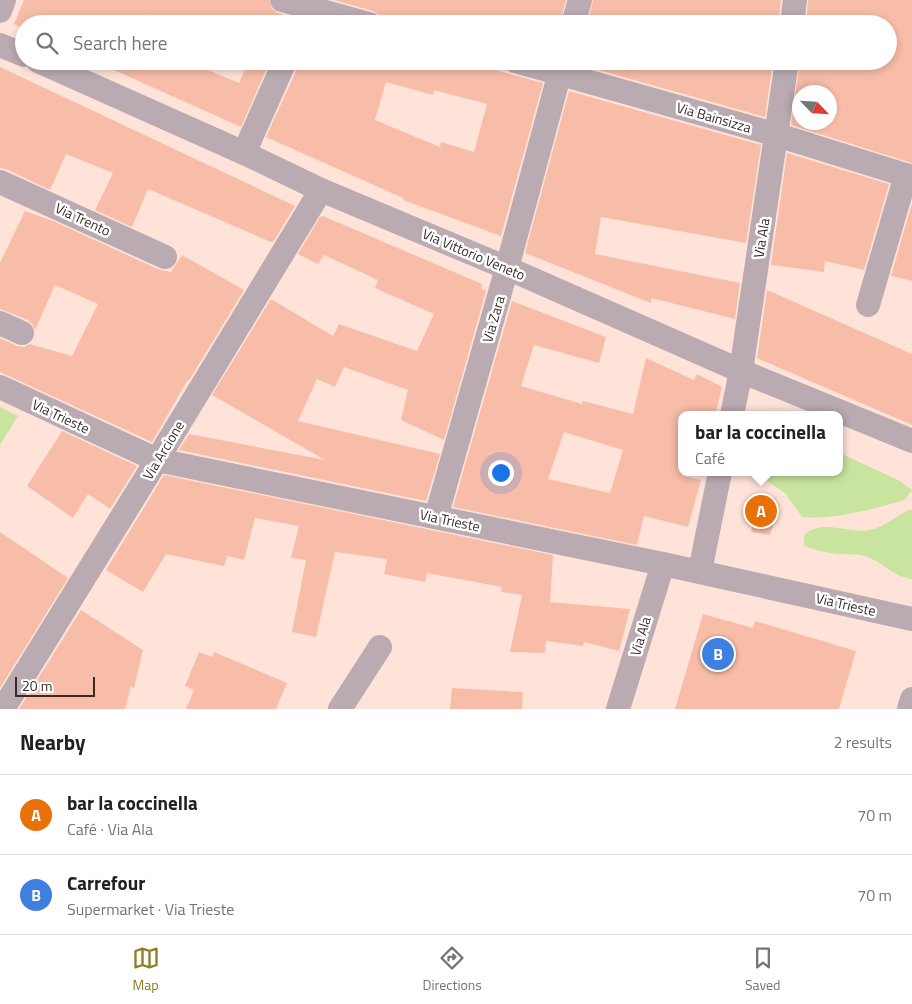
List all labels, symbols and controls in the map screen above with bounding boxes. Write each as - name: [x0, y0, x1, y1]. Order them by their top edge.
- search box: [15, 15, 897, 70]
- text: Search here: [73, 28, 167, 57]
- icon: search: [33, 29, 61, 57]
- north arrow: [792, 85, 837, 130]
- street label: Via Bainsizza: [674, 96, 754, 138]
- street label: Via Trento: [52, 197, 114, 241]
- street label: Via Ala: [748, 217, 774, 259]
- street label: Via Vittorio Veneto: [419, 223, 529, 285]
- street label: Via Zara: [476, 293, 510, 345]
- street label: Via Trieste: [29, 394, 93, 438]
- popup: [678, 411, 843, 476]
- street label: Via Arcione: [137, 417, 189, 483]
- text: bar la coccinella: [695, 417, 826, 446]
- text: Café: [695, 446, 725, 470]
- your location: [488, 460, 514, 486]
- pin: A: [745, 492, 777, 530]
- street label: Via Trieste: [418, 503, 482, 537]
- street label: Via Trieste: [814, 587, 878, 621]
- street label: Via Ala: [624, 614, 656, 658]
- pin: B: [702, 635, 734, 673]
- scale bar: [15, 674, 95, 697]
- text: 20 m: [22, 675, 52, 696]
- text: Nearby: [20, 726, 85, 758]
- text: 2 results: [833, 730, 892, 754]
- text: bar la coccinella: [67, 788, 198, 817]
- text: A: [31, 803, 41, 827]
- text: 70 m: [857, 803, 892, 827]
- text: Café · Via Ala: [67, 817, 153, 841]
- text: Carrefour: [67, 868, 145, 897]
- text: B: [31, 883, 41, 907]
- text: 70 m: [857, 883, 892, 907]
- text: Supermarket · Via Trieste: [67, 897, 234, 921]
- tab: Map: [132, 944, 160, 995]
- tab: Directions: [423, 944, 482, 995]
- tab: Saved: [745, 944, 781, 995]

